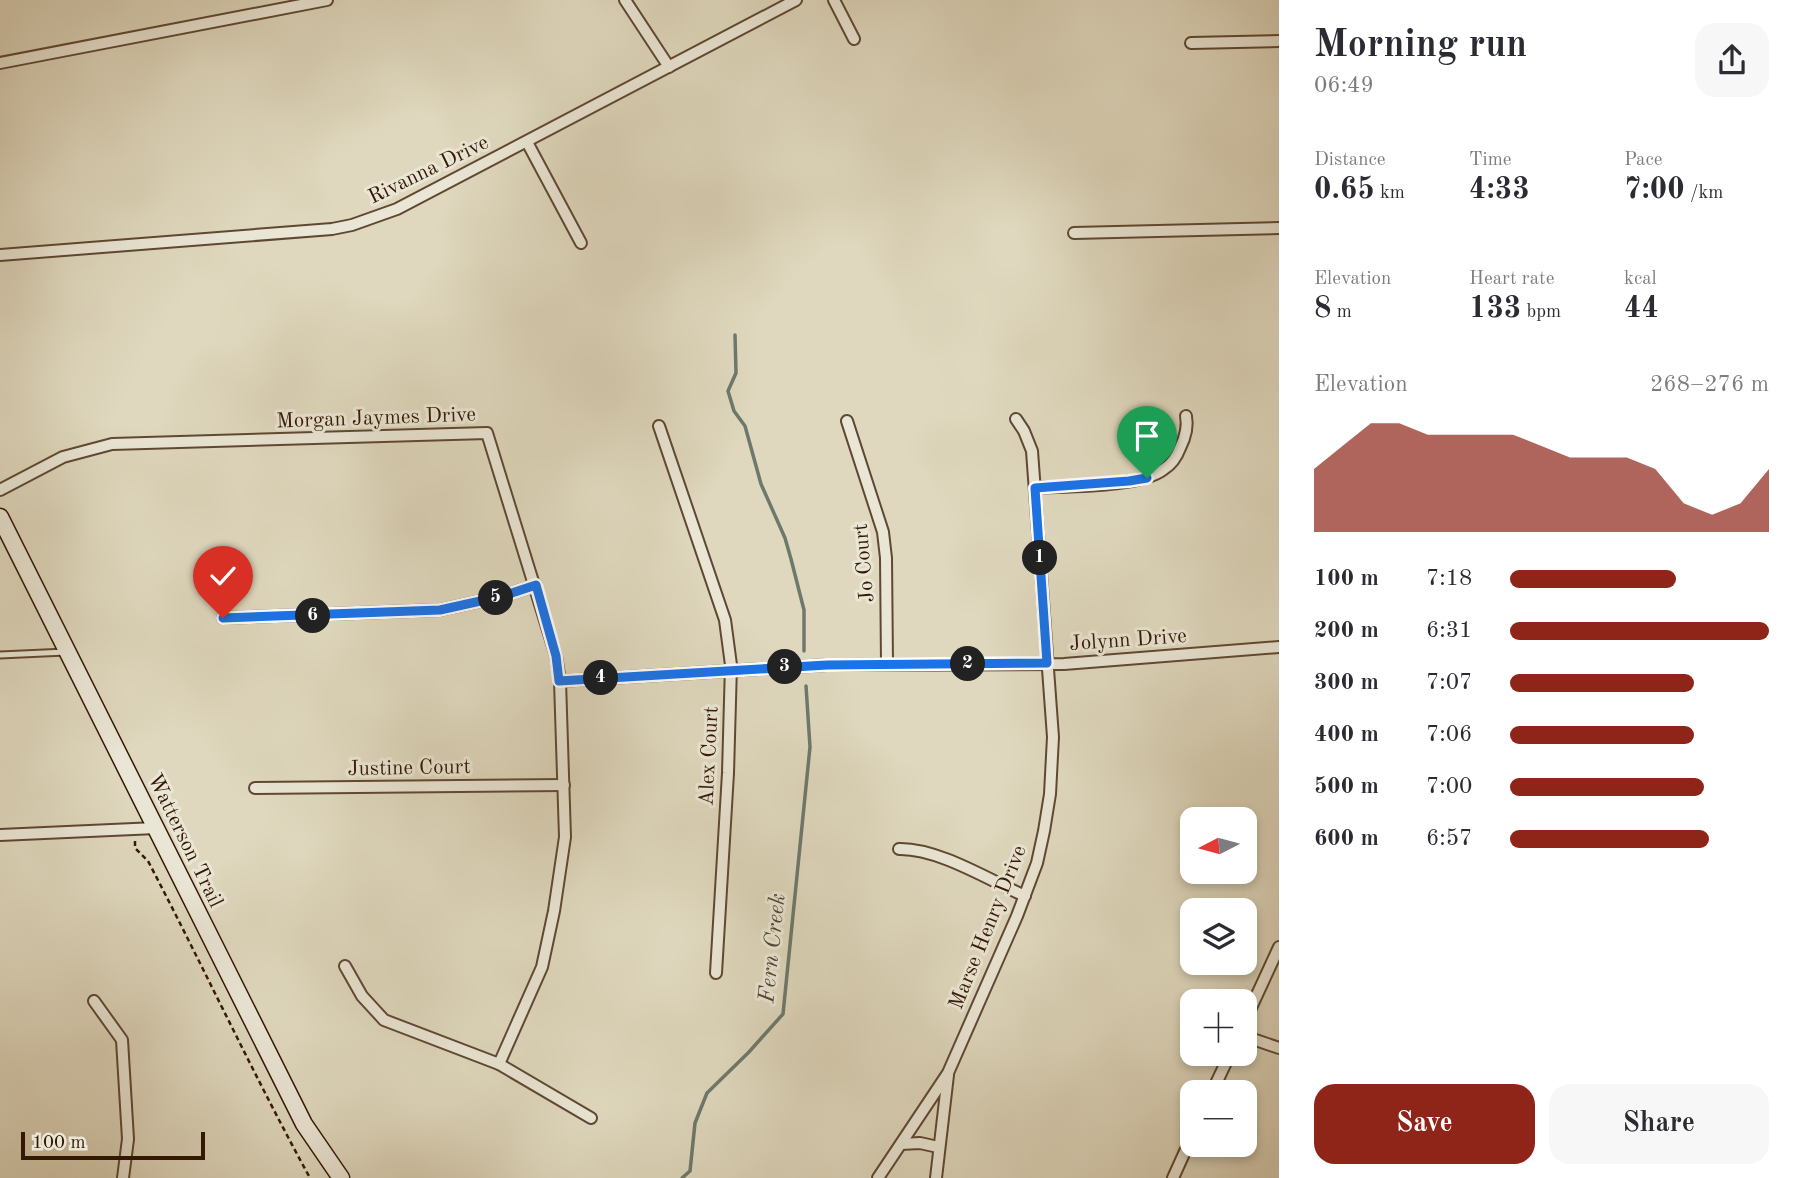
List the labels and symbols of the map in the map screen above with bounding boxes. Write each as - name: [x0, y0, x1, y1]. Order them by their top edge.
- street label: Rivanna Drive: [365, 132, 492, 208]
- street label: Morgan Jaymes Drive: [276, 405, 476, 432]
- pin: [1117, 406, 1177, 478]
- street label: Jo Court: [851, 522, 878, 603]
- pin: 1: [1023, 540, 1058, 576]
- pin: [193, 546, 253, 618]
- pin: 5: [478, 580, 514, 616]
- pin: 6: [296, 598, 330, 634]
- street label: Jolynn Drive: [1069, 626, 1187, 655]
- pin: 2: [950, 646, 986, 682]
- pin: 3: [768, 650, 802, 684]
- pin: 4: [584, 660, 618, 696]
- street label: Alex Court: [696, 706, 723, 806]
- street label: Justine Court: [347, 757, 471, 780]
- street label: Watterson Trail: [143, 770, 226, 911]
- north arrow: [1180, 807, 1256, 884]
- street label: Marse Henry Drive: [946, 843, 1031, 1013]
- water label: Fern Creek: [755, 892, 790, 1005]
- scale bar: [21, 1129, 205, 1161]

